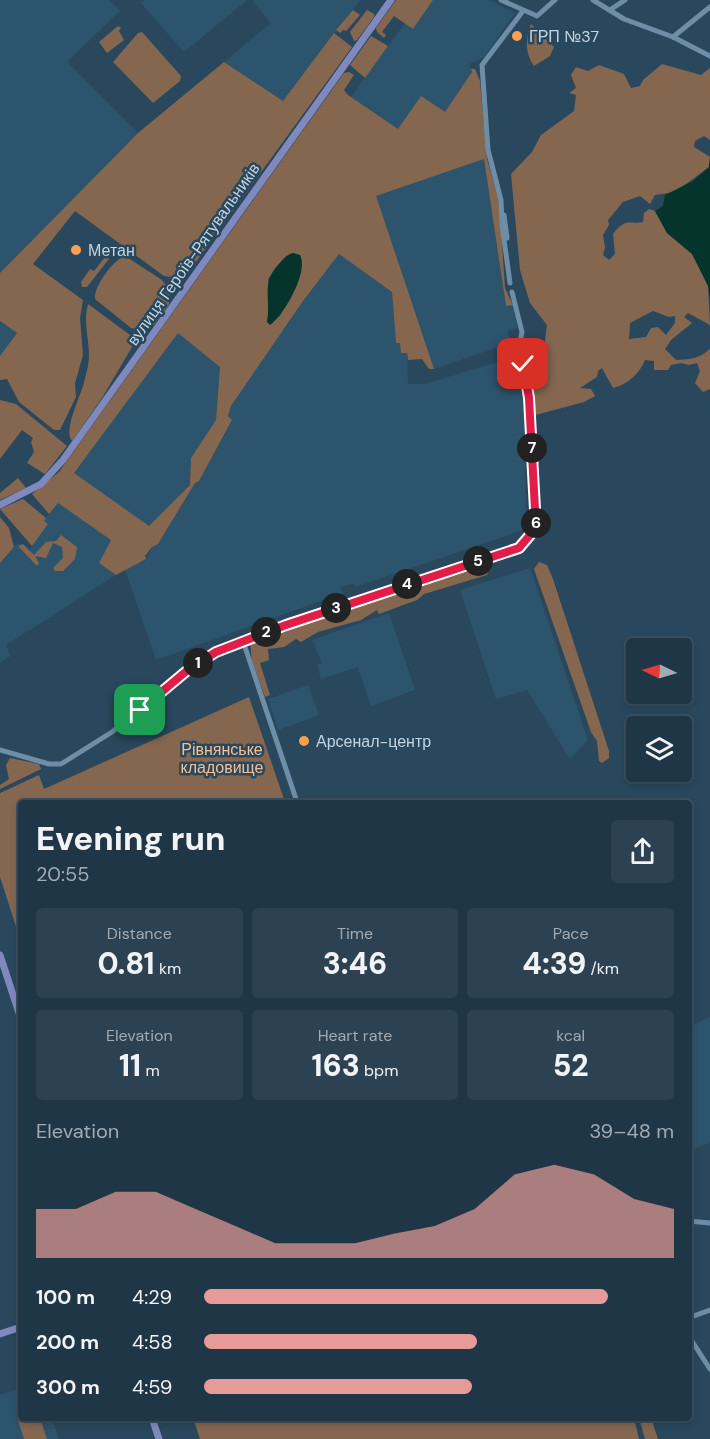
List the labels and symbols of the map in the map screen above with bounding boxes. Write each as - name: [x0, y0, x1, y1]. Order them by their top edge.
- place label: ГРП №37: [529, 26, 599, 47]
- marker: ГРП №37: [510, 29, 524, 43]
- street label: вулиця Героїв-Рятувальників: [122, 159, 265, 350]
- place label: Метан: [88, 240, 135, 261]
- marker: Метан: [69, 243, 83, 257]
- pin: [497, 338, 548, 389]
- pin: 7: [517, 433, 547, 463]
- pin: 6: [521, 508, 551, 538]
- pin: 5: [463, 546, 493, 576]
- pin: 4: [392, 569, 422, 599]
- pin: 3: [321, 593, 351, 623]
- pin: 2: [251, 617, 281, 647]
- north arrow: [626, 638, 692, 704]
- pin: 1: [183, 648, 213, 678]
- pin: [114, 684, 165, 735]
- place label: Арсенал-центр: [316, 731, 431, 752]
- marker: Арсенал-центр: [297, 734, 311, 748]
- park label: Рівнянське кладовище: [181, 739, 264, 778]

